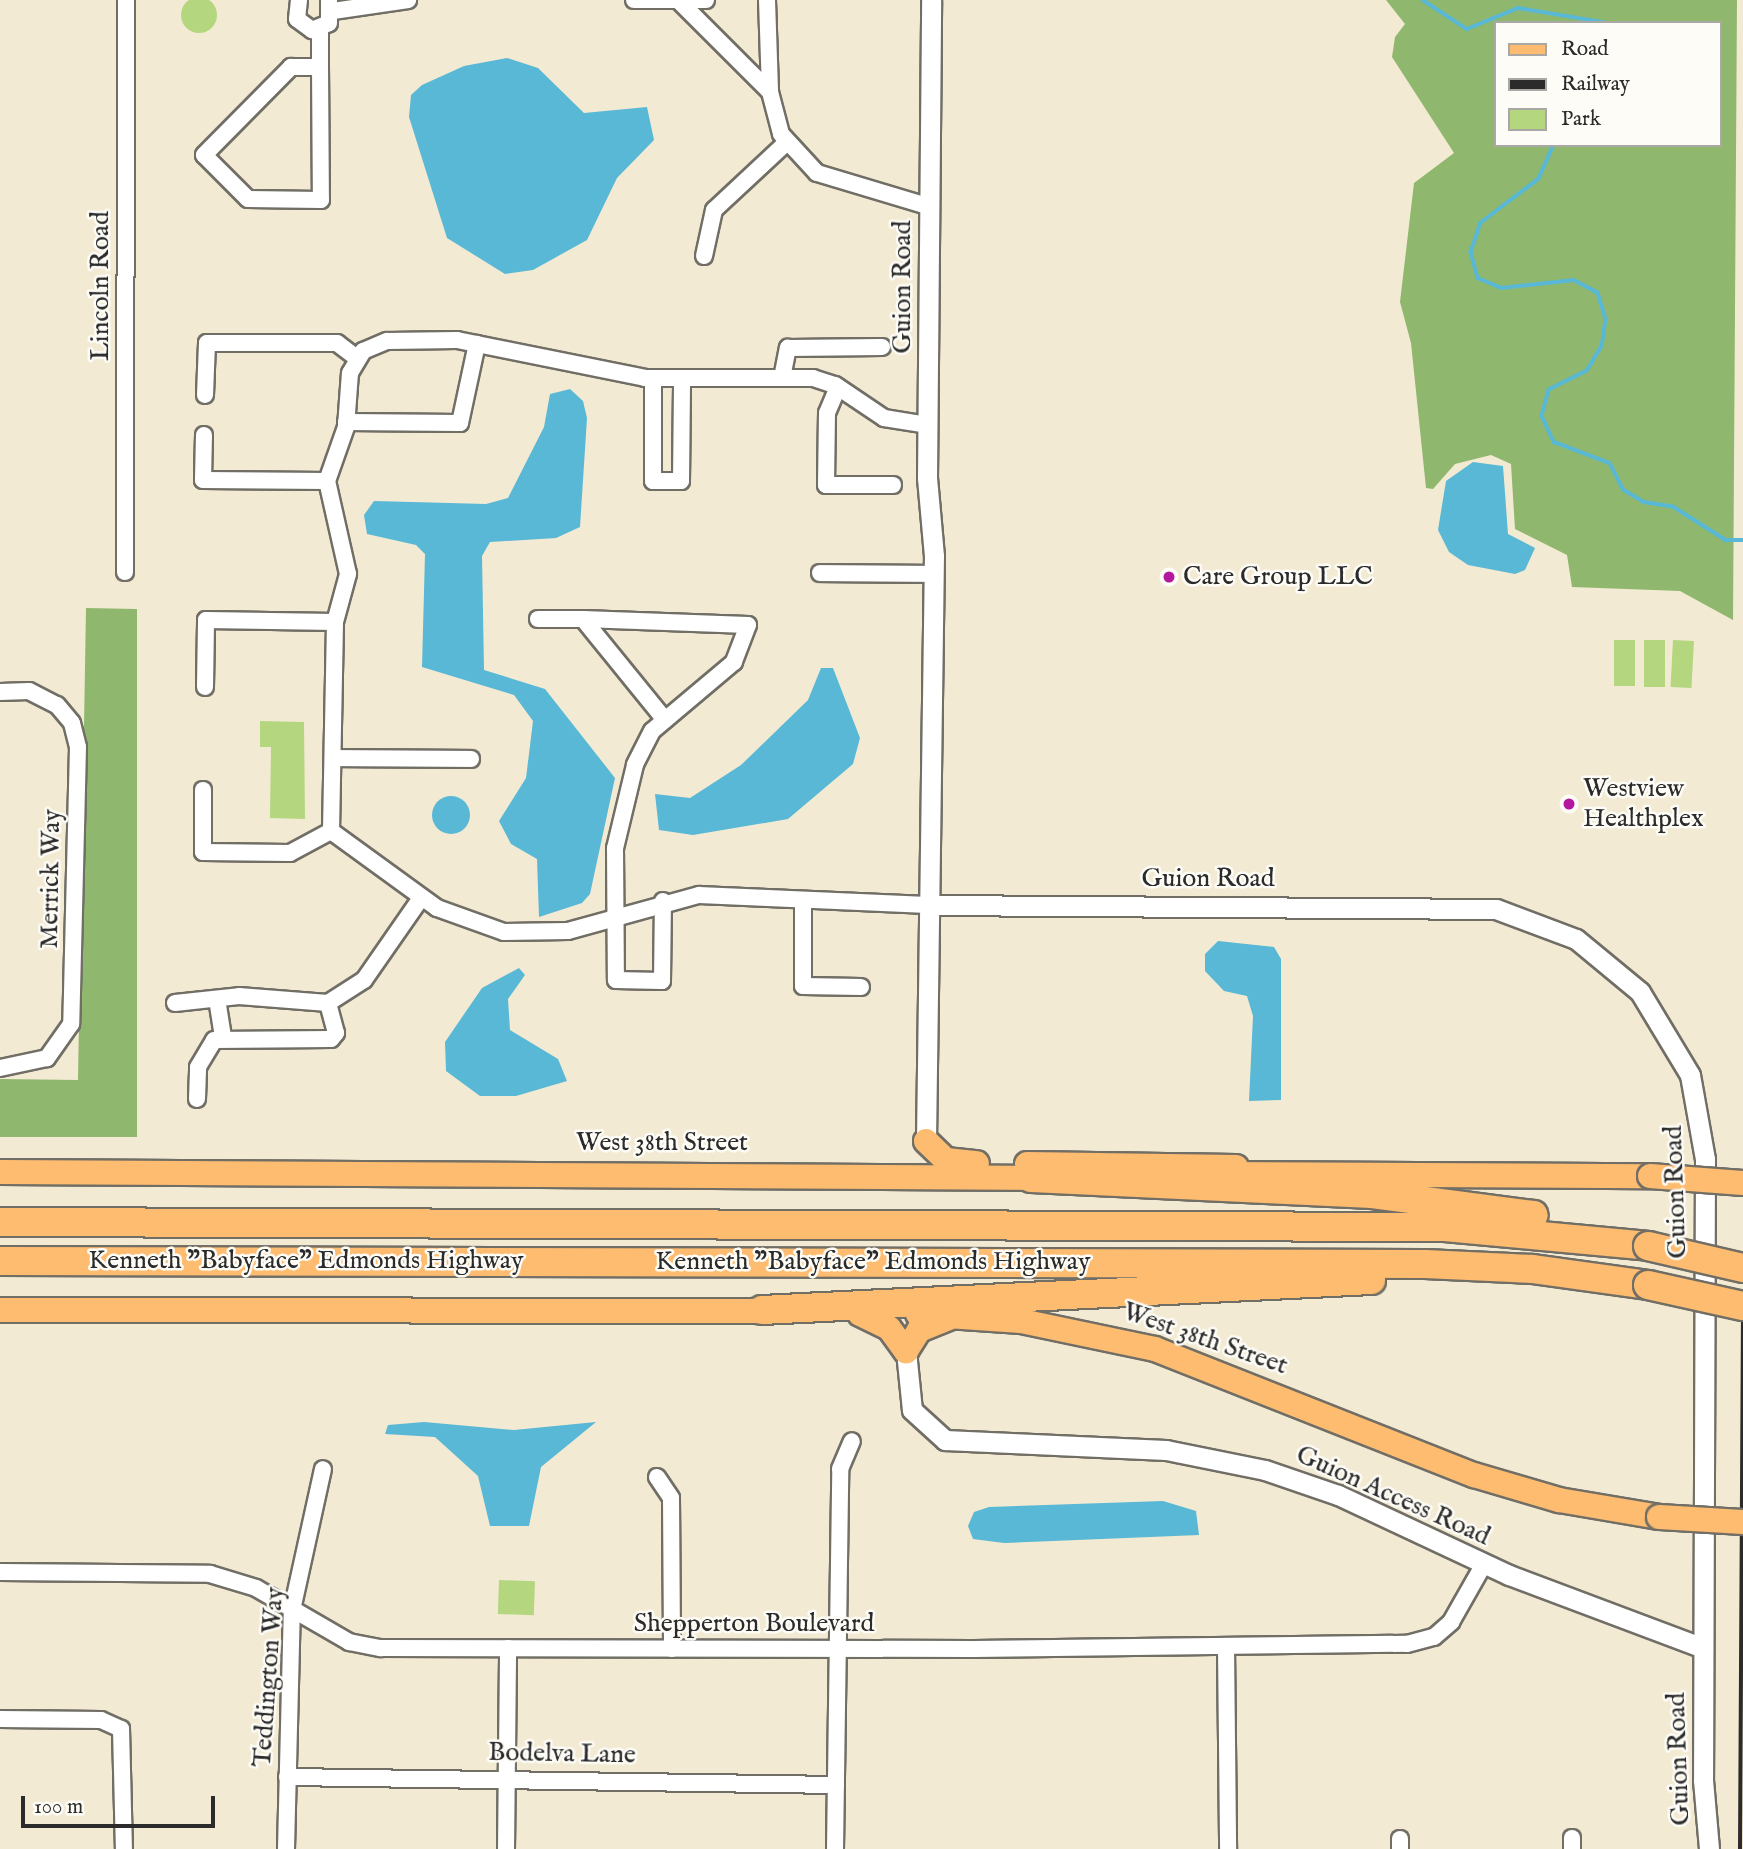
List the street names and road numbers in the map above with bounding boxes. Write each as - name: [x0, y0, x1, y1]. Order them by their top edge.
- street label: Lincoln Road: [85, 211, 117, 361]
- street label: Guion Road: [887, 220, 919, 354]
- street label: Merrick Way: [34, 809, 68, 949]
- street label: Guion Road: [1141, 863, 1275, 895]
- street label: Guion Road: [1658, 1125, 1694, 1259]
- street label: West 38th Street: [576, 1127, 748, 1159]
- street label: Kenneth "Babyface" Edmonds Highway: [88, 1245, 524, 1277]
- street label: Kenneth "Babyface" Edmonds Highway: [655, 1246, 1091, 1278]
- street label: West 38th Street: [1119, 1296, 1291, 1382]
- street label: Guion Access Road: [1291, 1439, 1495, 1553]
- street label: Teddington Way: [247, 1586, 291, 1768]
- street label: Shepperton Boulevard: [634, 1608, 874, 1640]
- street label: Guion Road: [1661, 1692, 1697, 1826]
- street label: Bodelva Lane: [488, 1737, 636, 1771]

